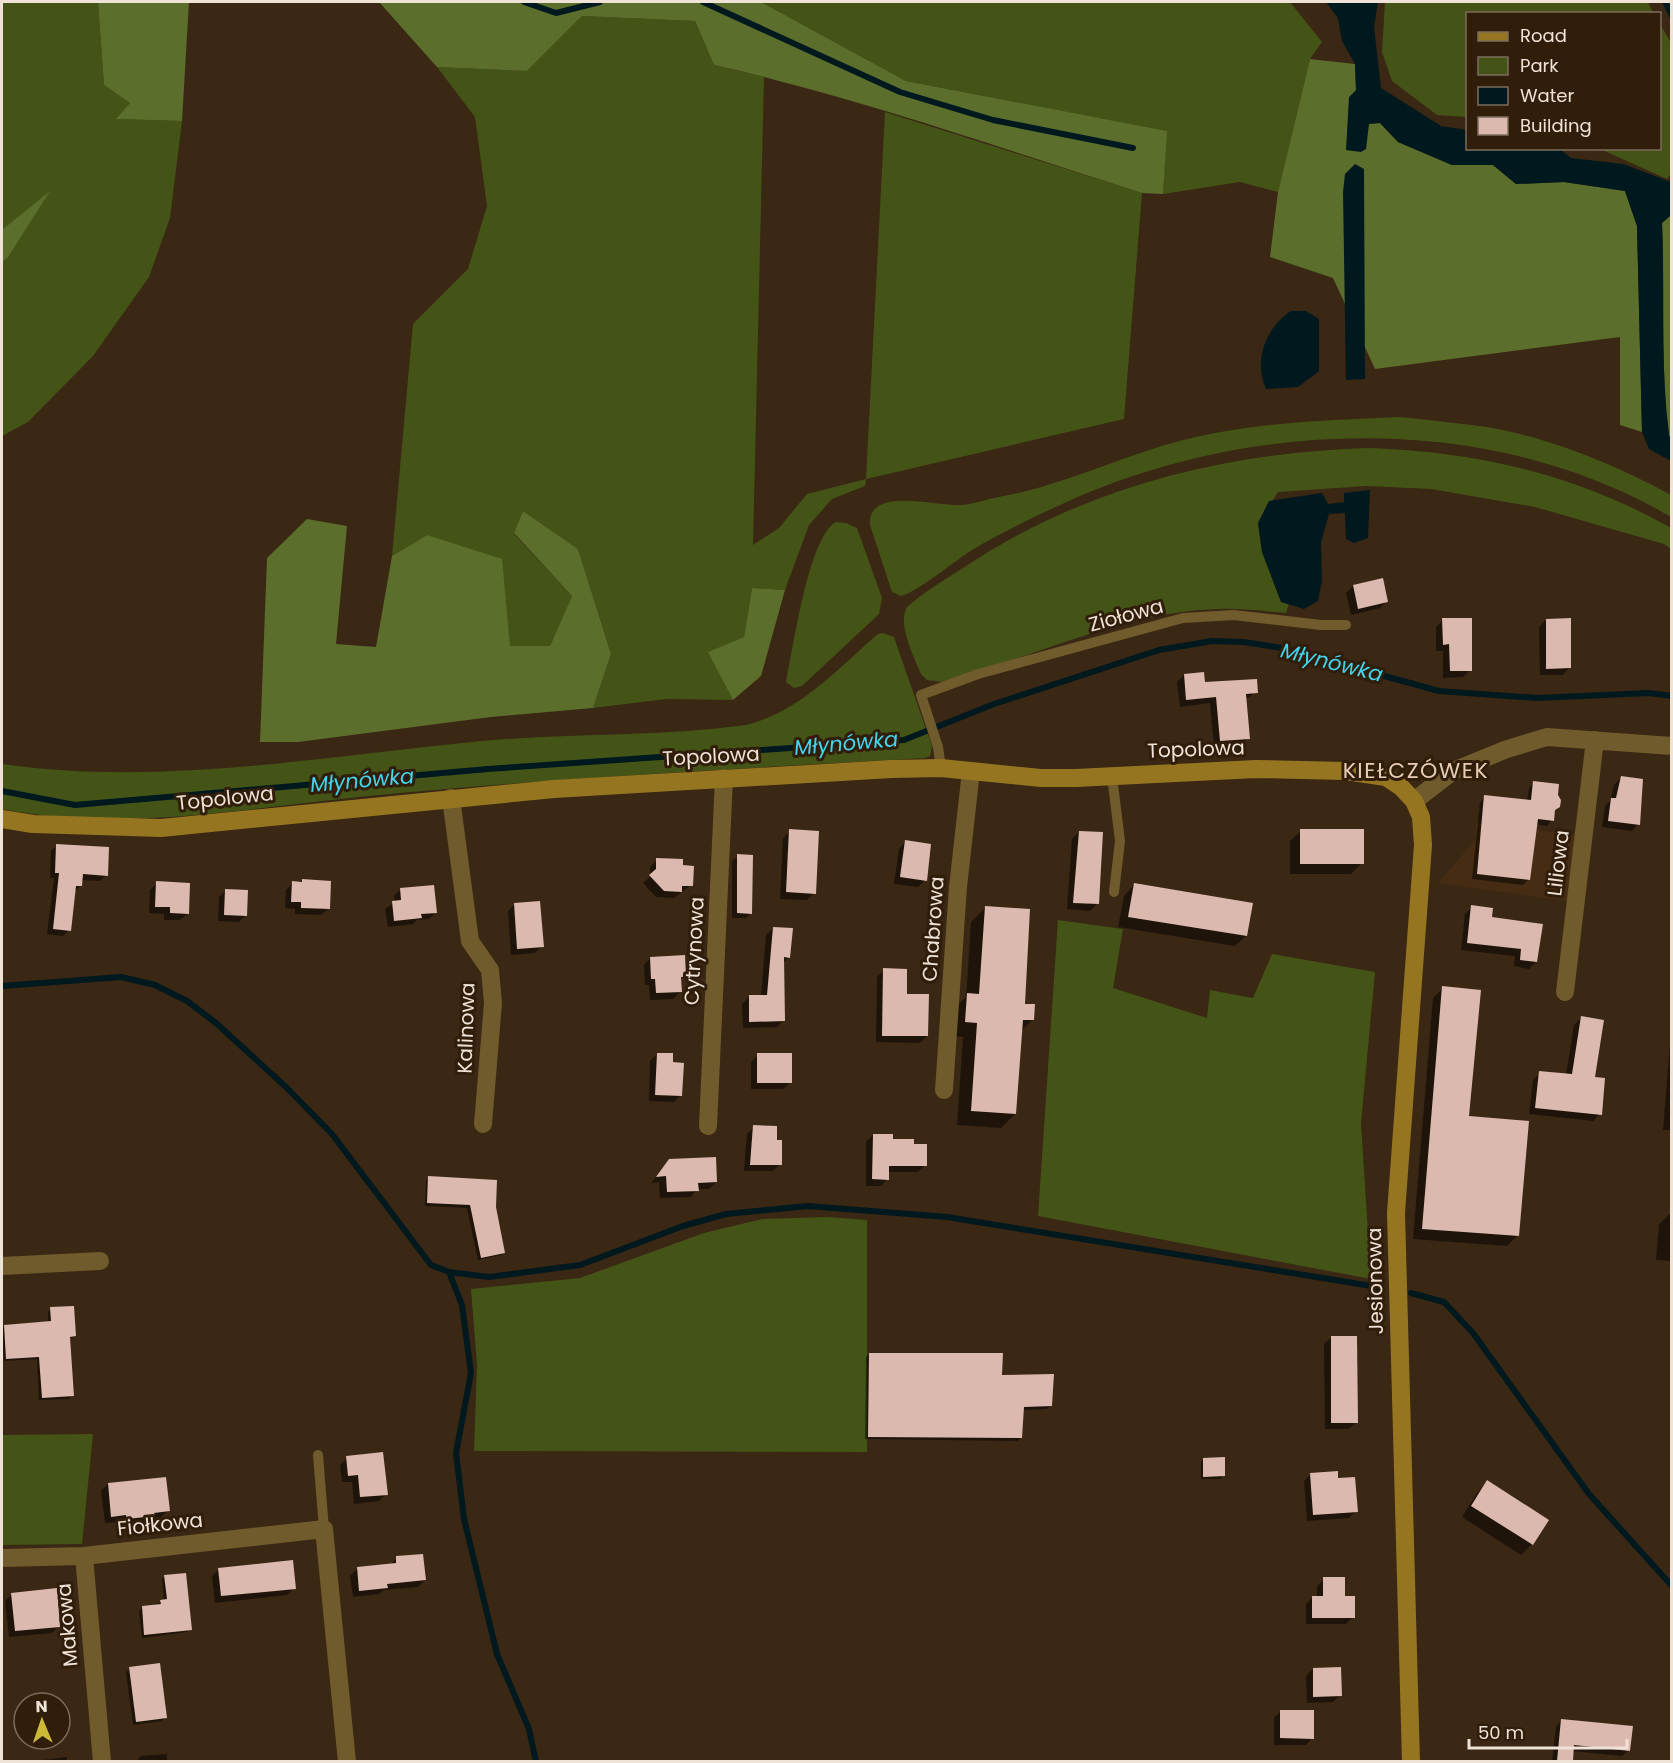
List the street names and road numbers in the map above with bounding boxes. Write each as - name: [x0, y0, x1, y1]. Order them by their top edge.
- street label: Ziołowa: [1086, 592, 1166, 638]
- street label: Topolowa: [1147, 733, 1245, 765]
- street label: Topolowa: [662, 739, 760, 773]
- street label: Topolowa: [175, 779, 275, 817]
- street label: Liliowa: [1540, 828, 1576, 898]
- street label: Chabrowa: [915, 875, 951, 983]
- street label: Cytrynowa: [677, 896, 711, 1006]
- street label: Kalinowa: [450, 982, 482, 1074]
- street label: Jesionowa: [1360, 1227, 1390, 1335]
- street label: Fiołkowa: [116, 1506, 204, 1542]
- street label: Makowa: [49, 1582, 85, 1668]

